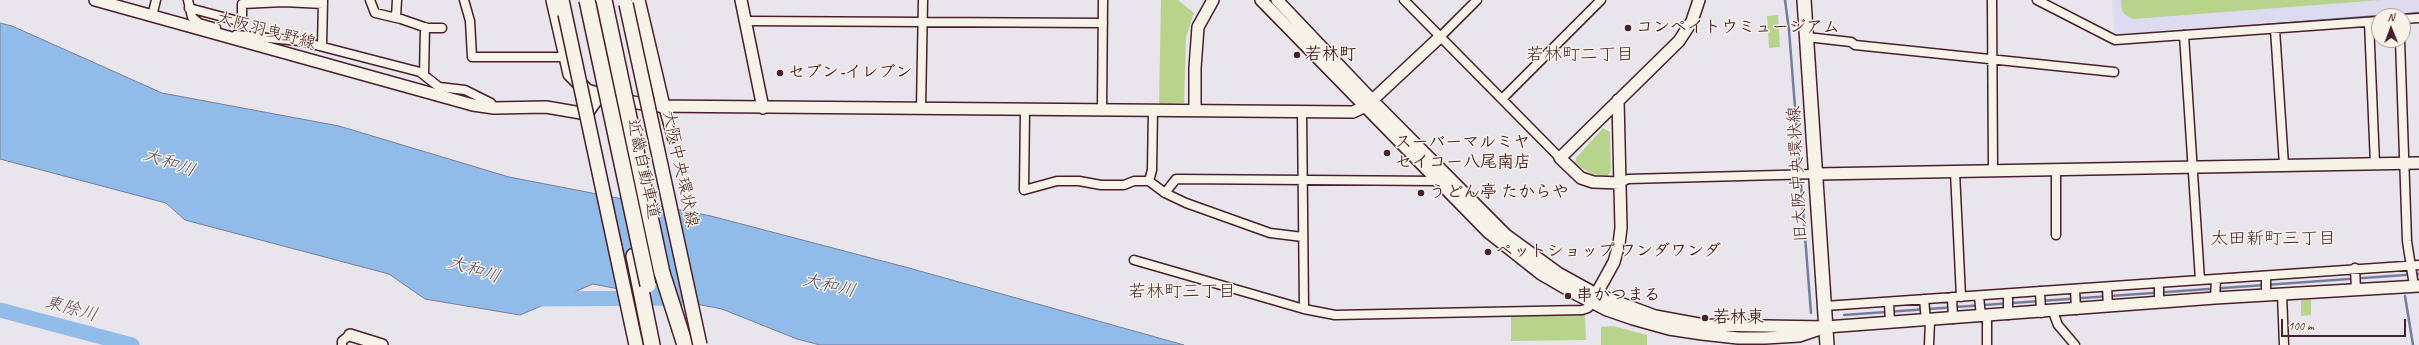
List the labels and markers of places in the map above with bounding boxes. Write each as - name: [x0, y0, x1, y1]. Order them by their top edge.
- place label: コンペイトウミュージアム: [1636, 18, 1840, 38]
- marker: コンペイトウミュージアム: [1623, 23, 1633, 33]
- place label: 若林町: [1305, 45, 1356, 65]
- marker: 若林町: [1292, 50, 1302, 60]
- place label: セブン-イレブン: [788, 63, 913, 83]
- marker: セブン-イレブン: [775, 68, 785, 78]
- place label: スーバーマルミヤ セイコー八尾南店: [1395, 133, 1531, 173]
- marker: スーバーマルミヤ セイコー八尾南店: [1382, 148, 1392, 158]
- place label: うどん亭 たからや: [1429, 183, 1569, 203]
- marker: うどん亭 たからや: [1416, 188, 1426, 198]
- place label: ペットショップ ワンダワンダ: [1496, 242, 1721, 262]
- marker: ペットショップ ワンダワンダ: [1483, 247, 1493, 257]
- place label: 串かつまる: [1576, 286, 1661, 306]
- marker: 串かつまる: [1563, 291, 1573, 301]
- place label: 若林東: [1713, 308, 1764, 328]
- marker: 若林東: [1700, 313, 1710, 323]

